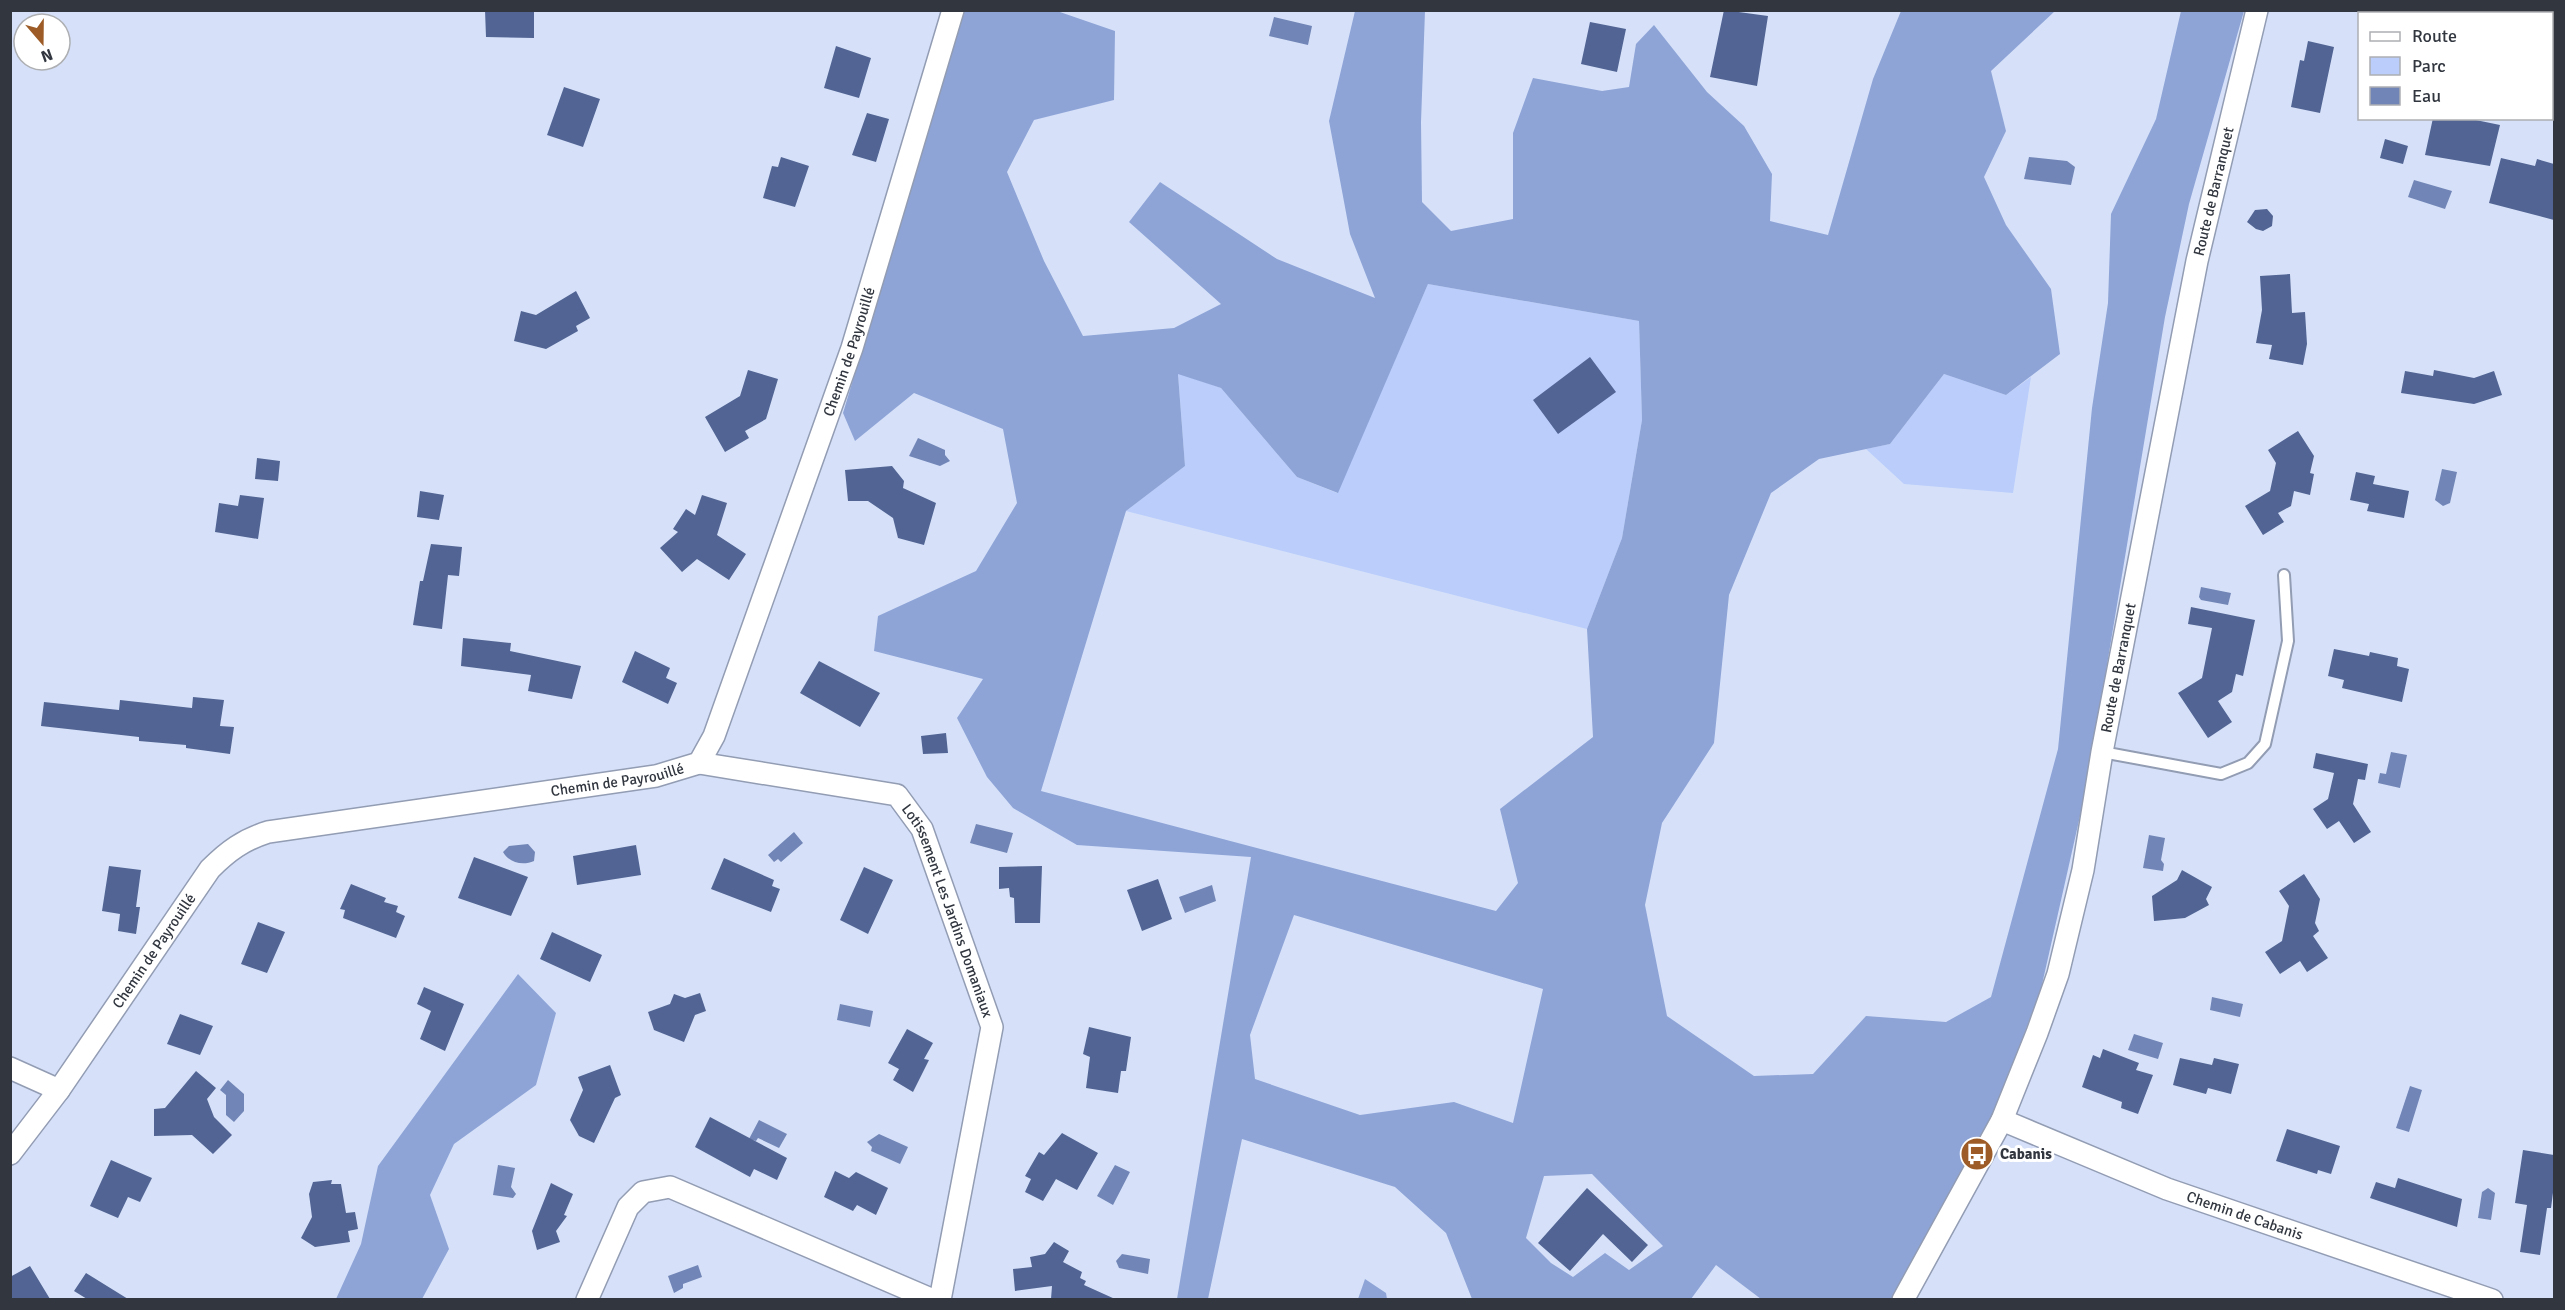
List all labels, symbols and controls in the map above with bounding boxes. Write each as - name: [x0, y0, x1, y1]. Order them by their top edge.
- north arrow: [12, 12, 72, 72]
- legend: [2358, 12, 2553, 120]
- text: Route: [2412, 25, 2457, 47]
- text: N: [38, 44, 55, 66]
- text: Parc: [2412, 55, 2446, 77]
- text: Eau: [2412, 85, 2441, 107]
- street label: Route de Barranquet: [2190, 125, 2238, 258]
- street label: Chemin de Payrouillé: [819, 285, 879, 419]
- street label: Route de Barranquet: [2097, 601, 2140, 734]
- street label: Chemin de Payrouillé: [549, 759, 686, 800]
- street label: Lotissement Les Jardins Domaniaux: [898, 801, 997, 1020]
- street label: Chemin de Payrouillé: [108, 890, 200, 1012]
- bus stop icon: Cabanis: [1959, 1136, 1995, 1172]
- place label: Cabanis: [2000, 1145, 2052, 1163]
- street label: Chemin de Cabanis: [2184, 1187, 2306, 1244]

